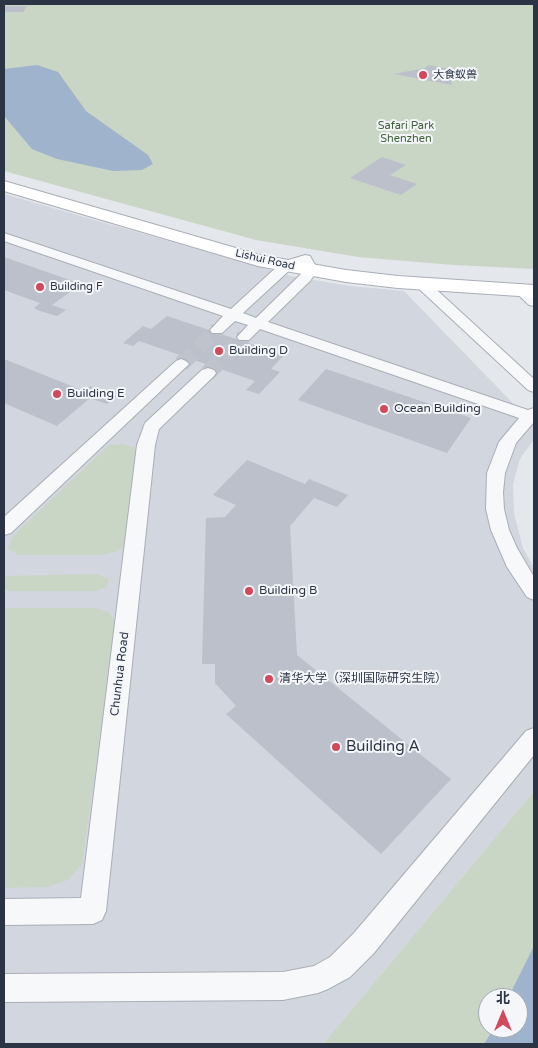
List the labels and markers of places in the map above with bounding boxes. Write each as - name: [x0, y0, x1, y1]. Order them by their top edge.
- place label: 大食蚁兽: [433, 68, 477, 82]
- marker: 大食蚁兽: [417, 69, 429, 81]
- place label: Building F: [50, 280, 103, 294]
- marker: Building F: [34, 281, 46, 293]
- place label: Building D: [229, 344, 288, 358]
- marker: Building D: [213, 345, 225, 357]
- place label: Building E: [67, 387, 125, 401]
- marker: Building E: [51, 388, 63, 400]
- place label: Ocean Building: [394, 402, 481, 416]
- marker: Ocean Building: [378, 403, 390, 415]
- place label: Building B: [259, 584, 317, 598]
- marker: Building B: [243, 585, 255, 597]
- place label: 清华大学（深圳国际研究生院）: [279, 672, 447, 686]
- marker: 清华大学（深圳国际研究生院）: [263, 673, 275, 685]
- place label: Building A: [346, 738, 420, 756]
- marker: Building A: [330, 741, 342, 753]

